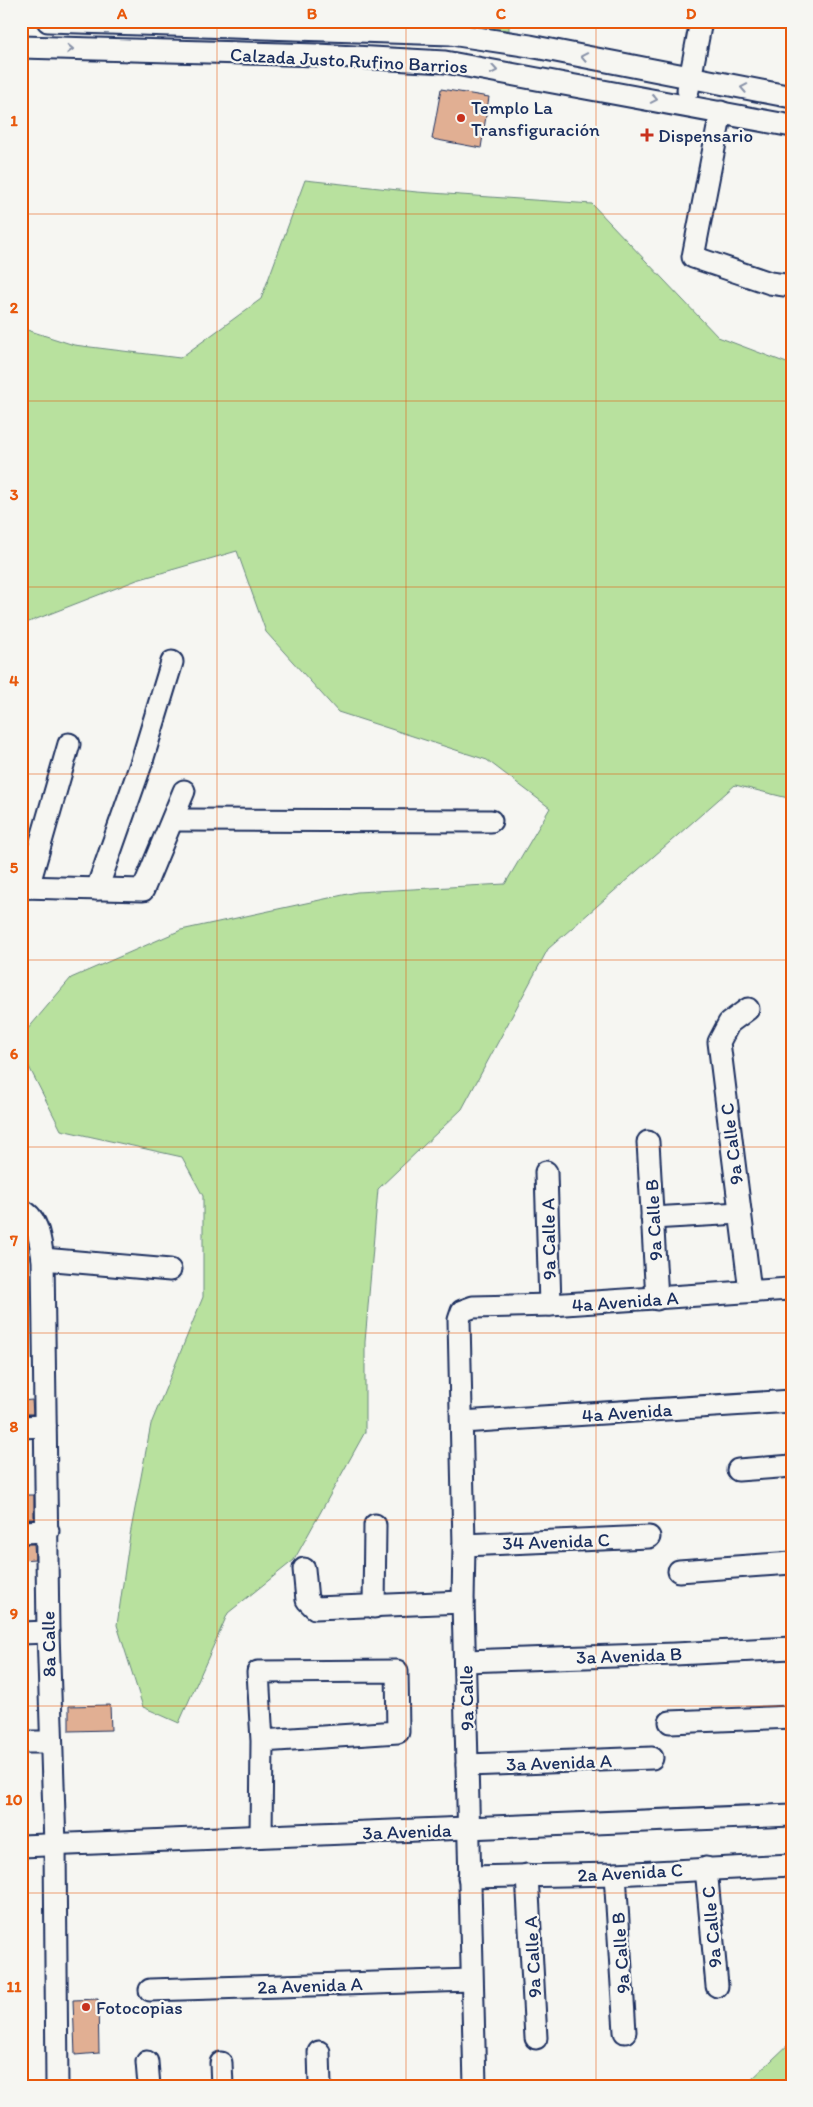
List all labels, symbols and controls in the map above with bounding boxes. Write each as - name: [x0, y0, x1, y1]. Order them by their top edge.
- text: A: [116, 4, 128, 23]
- text: B: [307, 4, 318, 23]
- text: C: [496, 4, 507, 23]
- text: D: [686, 4, 697, 23]
- street label: Calzada Justo Rufino Barrios: [230, 43, 468, 78]
- one-way arrow: [66, 44, 74, 54]
- one-way arrow: [580, 52, 589, 62]
- one-way arrow: [490, 65, 498, 75]
- one-way arrow: [739, 83, 748, 93]
- one-way arrow: [650, 94, 658, 104]
- place label: Templo La Transfiguración: [471, 96, 600, 141]
- text: 1: [10, 111, 18, 130]
- marker: Templo La Transfiguración: [455, 112, 467, 124]
- place label: Dispensario: [658, 124, 753, 147]
- marker: Dispensario: [640, 128, 654, 142]
- text: 2: [10, 298, 19, 317]
- text: 3: [10, 485, 19, 504]
- text: 4: [9, 671, 19, 690]
- text: 5: [10, 858, 19, 877]
- text: 6: [10, 1044, 19, 1063]
- street label: 9a Calle C: [715, 1102, 748, 1186]
- street label: 9a Calle B: [640, 1178, 667, 1261]
- street label: 9a Calle A: [536, 1198, 561, 1280]
- text: 7: [9, 1231, 18, 1250]
- street label: 4a Avenida A: [571, 1286, 679, 1317]
- street label: 4a Avenida: [581, 1398, 673, 1427]
- text: 8: [10, 1417, 19, 1436]
- street label: 34 Avenida C: [502, 1528, 610, 1555]
- text: 9: [10, 1604, 18, 1623]
- street label: 8a Calle: [36, 1611, 61, 1677]
- street label: 3a Avenida B: [576, 1642, 682, 1669]
- street label: 9a Calle: [454, 1665, 479, 1731]
- street label: 3a Avenida A: [506, 1749, 612, 1776]
- text: 10: [5, 1790, 23, 1809]
- street label: 3a Avenida: [362, 1818, 452, 1845]
- street label: 2a Avenida C: [577, 1858, 683, 1887]
- street label: 9a Calle C: [696, 1885, 727, 1969]
- street label: 9a Calle B: [606, 1911, 635, 1995]
- street label: 9a Calle A: [519, 1915, 546, 1999]
- street label: 2a Avenida A: [257, 1972, 363, 1999]
- text: 11: [7, 1977, 22, 1996]
- place label: Fotocopias: [96, 1996, 183, 2019]
- marker: Fotocopias: [80, 2001, 92, 2013]

